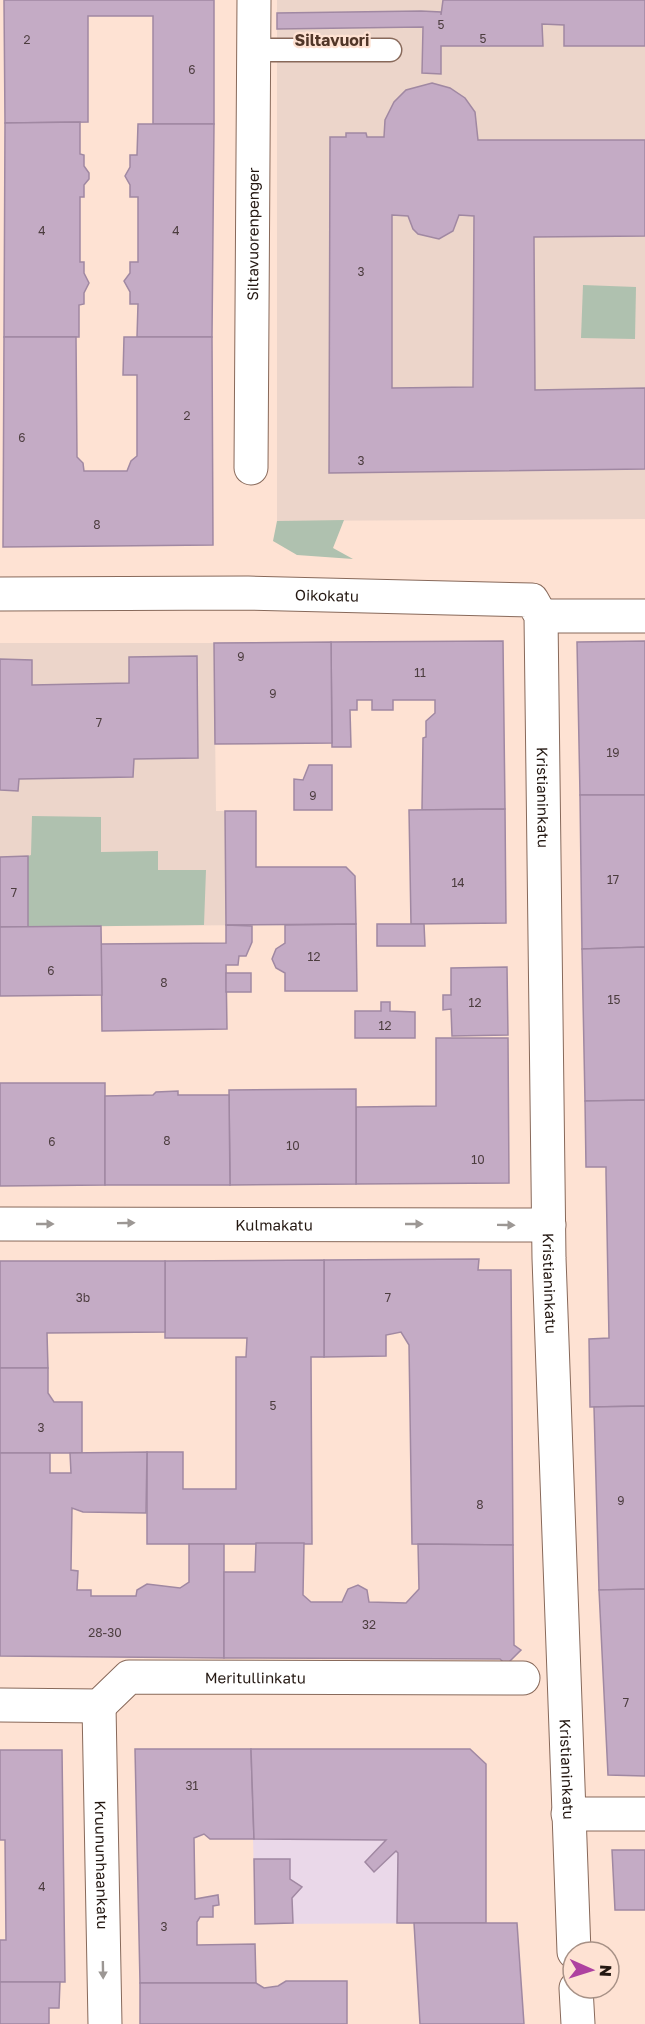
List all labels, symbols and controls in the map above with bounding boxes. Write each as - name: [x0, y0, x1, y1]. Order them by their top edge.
- house number: 5: [438, 17, 445, 32]
- district label: Siltavuori: [295, 30, 369, 50]
- house number: 5: [480, 31, 487, 46]
- house number: 2: [24, 32, 31, 47]
- house number: 6: [188, 62, 196, 77]
- street label: Siltavuorenpenger: [243, 167, 262, 301]
- house number: 4: [38, 223, 46, 238]
- house number: 4: [172, 223, 180, 238]
- house number: 3: [357, 264, 365, 279]
- house number: 2: [184, 408, 191, 423]
- house number: 6: [18, 430, 26, 445]
- house number: 3: [357, 453, 365, 468]
- house number: 8: [93, 517, 101, 532]
- street label: Oikokatu: [295, 585, 359, 605]
- house number: 9: [237, 649, 245, 664]
- house number: 11: [414, 665, 426, 680]
- house number: 9: [269, 686, 277, 701]
- house number: 7: [96, 715, 102, 730]
- house number: 19: [606, 745, 620, 760]
- street label: Kristianinkatu: [534, 747, 553, 848]
- house number: 9: [309, 788, 317, 803]
- house number: 17: [607, 872, 619, 887]
- house number: 14: [451, 875, 465, 890]
- house number: 7: [11, 885, 17, 900]
- house number: 12: [308, 949, 320, 964]
- house number: 6: [47, 963, 55, 978]
- house number: 8: [160, 975, 168, 990]
- house number: 15: [608, 992, 620, 1007]
- house number: 12: [469, 995, 481, 1010]
- house number: 12: [379, 1018, 391, 1033]
- house number: 8: [163, 1133, 171, 1148]
- house number: 6: [48, 1134, 56, 1149]
- house number: 10: [286, 1138, 300, 1153]
- house number: 10: [471, 1152, 485, 1167]
- street label: Kulmakatu: [235, 1215, 313, 1234]
- one-way arrow: [35, 1219, 54, 1229]
- one-way arrow: [117, 1219, 136, 1228]
- one-way arrow: [404, 1219, 423, 1229]
- one-way arrow: [496, 1220, 515, 1230]
- street label: Kristianinkatu: [540, 1233, 561, 1334]
- house number: 3b: [76, 1290, 90, 1305]
- house number: 7: [385, 1290, 391, 1305]
- house number: 5: [270, 1398, 277, 1413]
- house number: 3: [37, 1420, 45, 1435]
- house number: 9: [617, 1493, 625, 1508]
- house number: 8: [476, 1497, 484, 1512]
- house number: 32: [362, 1617, 376, 1632]
- house number: 28-30: [88, 1625, 122, 1640]
- street label: Meritullinkatu: [205, 1668, 306, 1686]
- house number: 7: [623, 1695, 629, 1710]
- street label: Kristianinkatu: [557, 1718, 578, 1820]
- house number: 31: [186, 1778, 199, 1793]
- street label: Kruununhaankatu: [92, 1800, 112, 1930]
- house number: 4: [38, 1879, 46, 1894]
- house number: 3: [160, 1919, 168, 1934]
- north arrow: [561, 1940, 621, 2000]
- one-way arrow: [99, 1960, 108, 1979]
- text: N: [596, 1964, 616, 1977]

